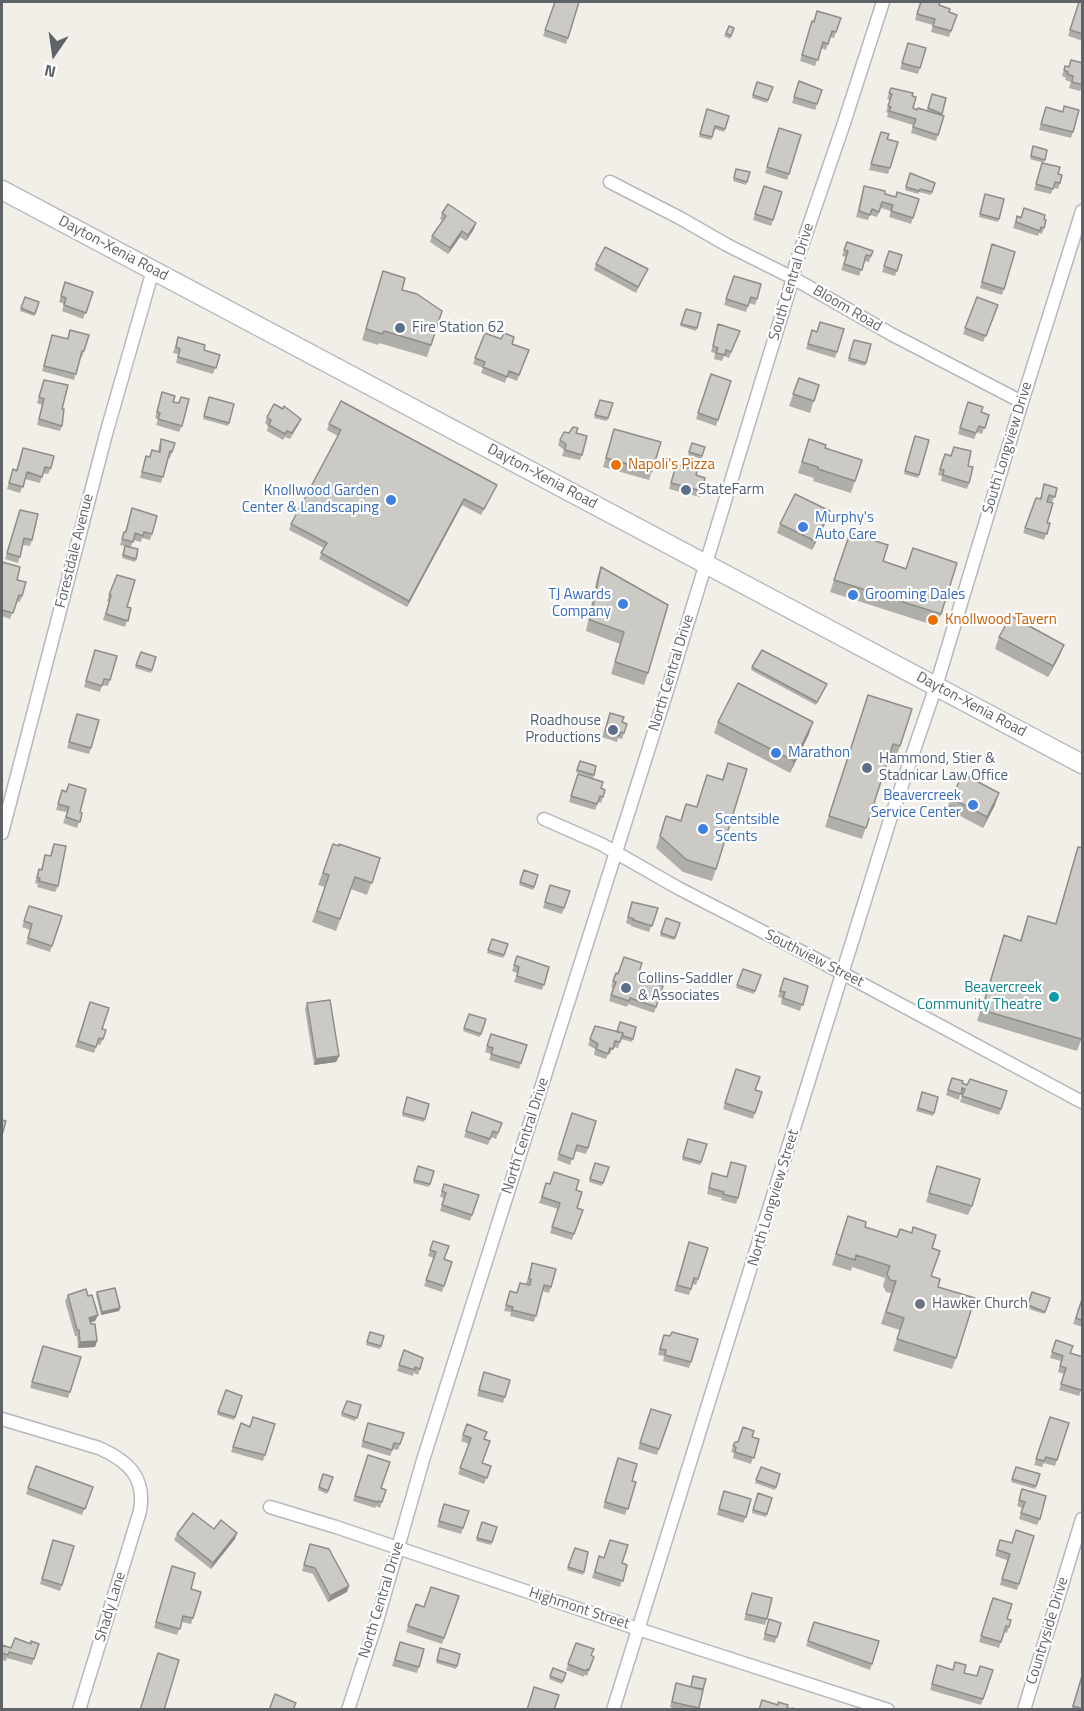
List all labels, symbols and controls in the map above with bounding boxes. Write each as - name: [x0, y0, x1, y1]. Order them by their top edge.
- north arrow: [24, 24, 84, 84]
- text: N: [42, 59, 58, 84]
- street label: Dayton-Xenia Road: [55, 212, 171, 286]
- street label: South Central Drive: [766, 221, 818, 343]
- street label: Bloom Road: [809, 282, 885, 336]
- place label: Fire Station 62: [412, 319, 504, 337]
- marker: Fire Station 62: [393, 321, 407, 335]
- street label: South Longview Drive: [979, 380, 1037, 516]
- street label: Dayton-Xenia Road: [484, 440, 600, 514]
- place label: Napoli's Pizza: [628, 456, 715, 474]
- marker: Napoli's Pizza: [609, 458, 623, 472]
- place label: StateFarm: [698, 481, 764, 499]
- place label: Knollwood Garden Center & Landscaping: [242, 482, 379, 517]
- marker: StateFarm: [679, 483, 693, 497]
- street label: Forestdale Avenue: [52, 492, 98, 610]
- marker: Knollwood Garden Center & Landscaping: [384, 493, 398, 507]
- place label: Murphy's Auto Care: [815, 509, 877, 544]
- marker: Murphy's Auto Care: [796, 520, 810, 534]
- place label: TJ Awards Company: [548, 586, 611, 621]
- place label: Grooming Dales: [865, 586, 965, 604]
- marker: Grooming Dales: [846, 588, 860, 602]
- marker: TJ Awards Company: [616, 597, 630, 611]
- place label: Knollwood Tavern: [945, 611, 1057, 629]
- street label: North Central Drive: [646, 613, 698, 733]
- marker: Knollwood Tavern: [926, 613, 940, 627]
- street label: Dayton-Xenia Road: [913, 668, 1029, 742]
- place label: Roadhouse Productions: [525, 712, 601, 747]
- marker: Roadhouse Productions: [606, 723, 620, 737]
- place label: Marathon: [788, 744, 850, 762]
- marker: Marathon: [769, 746, 783, 760]
- place label: Hammond, Stier & Stadnicar Law Office: [879, 750, 1008, 785]
- marker: Hammond, Stier & Stadnicar Law Office: [860, 761, 874, 775]
- place label: Beavercreek Service Center: [871, 787, 961, 822]
- marker: Beavercreek Service Center: [966, 798, 980, 812]
- place label: Scentsible Scents: [715, 811, 780, 846]
- marker: Scentsible Scents: [696, 822, 710, 836]
- street label: Southview Street: [762, 926, 866, 992]
- place label: Collins-Saddler & Associates: [638, 970, 733, 1005]
- place label: Beavercreek Community Theatre: [917, 979, 1042, 1014]
- marker: Collins-Saddler & Associates: [619, 981, 633, 995]
- marker: Beavercreek Community Theatre: [1047, 990, 1061, 1004]
- street label: North Central Drive: [499, 1076, 553, 1196]
- street label: North Longview Street: [745, 1127, 803, 1269]
- place label: Hawker Church: [932, 1295, 1028, 1313]
- marker: Hawker Church: [913, 1297, 927, 1311]
- street label: North Central Drive: [356, 1540, 408, 1660]
- street label: Shady Lane: [92, 1570, 130, 1644]
- street label: Countryside Drive: [1023, 1575, 1073, 1687]
- street label: Highmont Street: [526, 1584, 632, 1634]

